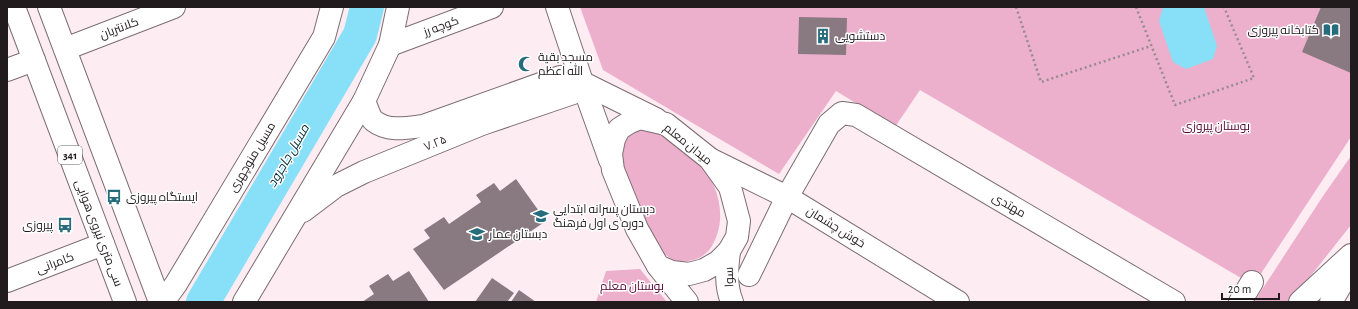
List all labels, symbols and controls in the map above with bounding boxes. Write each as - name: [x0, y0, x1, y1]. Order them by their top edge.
- street label: کوچه رز: [421, 14, 461, 41]
- street label: کلانتریان: [98, 15, 140, 42]
- library icon: کتابخانه پیروزی: [1322, 21, 1340, 39]
- place label: کتابخانه پیروزی: [1248, 24, 1319, 39]
- building icon: دستشویی: [814, 27, 832, 45]
- place label: دستشویی: [835, 30, 886, 43]
- place label: مسجد بقیة الله اعظم: [538, 51, 593, 79]
- mosque icon: مسجد بقیة الله اعظم: [517, 55, 535, 73]
- street label: مسیل منوچهری: [227, 120, 280, 196]
- park label: بوستان پیروزی: [1182, 120, 1250, 135]
- street label: میدان معلم: [661, 121, 714, 168]
- water label: مسیل جاجرود: [266, 122, 313, 190]
- street label: ۷.۲۵: [422, 133, 448, 153]
- road number: 341: [58, 146, 82, 164]
- street label: سی متری نیروی هوایی: [72, 178, 125, 288]
- bus stop icon: ایستگاه پیروزی: [105, 188, 123, 206]
- place label: ایستگاه پیروزی: [126, 191, 198, 206]
- street label: مهتدی: [990, 191, 1028, 220]
- place label: دبستان پسرانه ابتدایی دوره ی اول فرهنگ: [553, 203, 655, 230]
- street label: خوش چشمان: [803, 204, 867, 252]
- school or university icon: دبستان پسرانه ابتدایی دوره ی اول فرهنگ: [532, 207, 550, 225]
- bus stop icon: پیروزی: [56, 216, 74, 234]
- place label: پیروزی: [22, 219, 54, 234]
- school or university icon: دبستان عمار: [468, 225, 486, 243]
- place label: دبستان عمار: [488, 228, 547, 241]
- street label: کامرانی: [34, 250, 76, 277]
- street label: سوا: [723, 267, 736, 287]
- scale bar: [1222, 275, 1279, 301]
- park label: بوستان معلم: [600, 280, 664, 294]
- text: 20 m: [1228, 283, 1251, 295]

